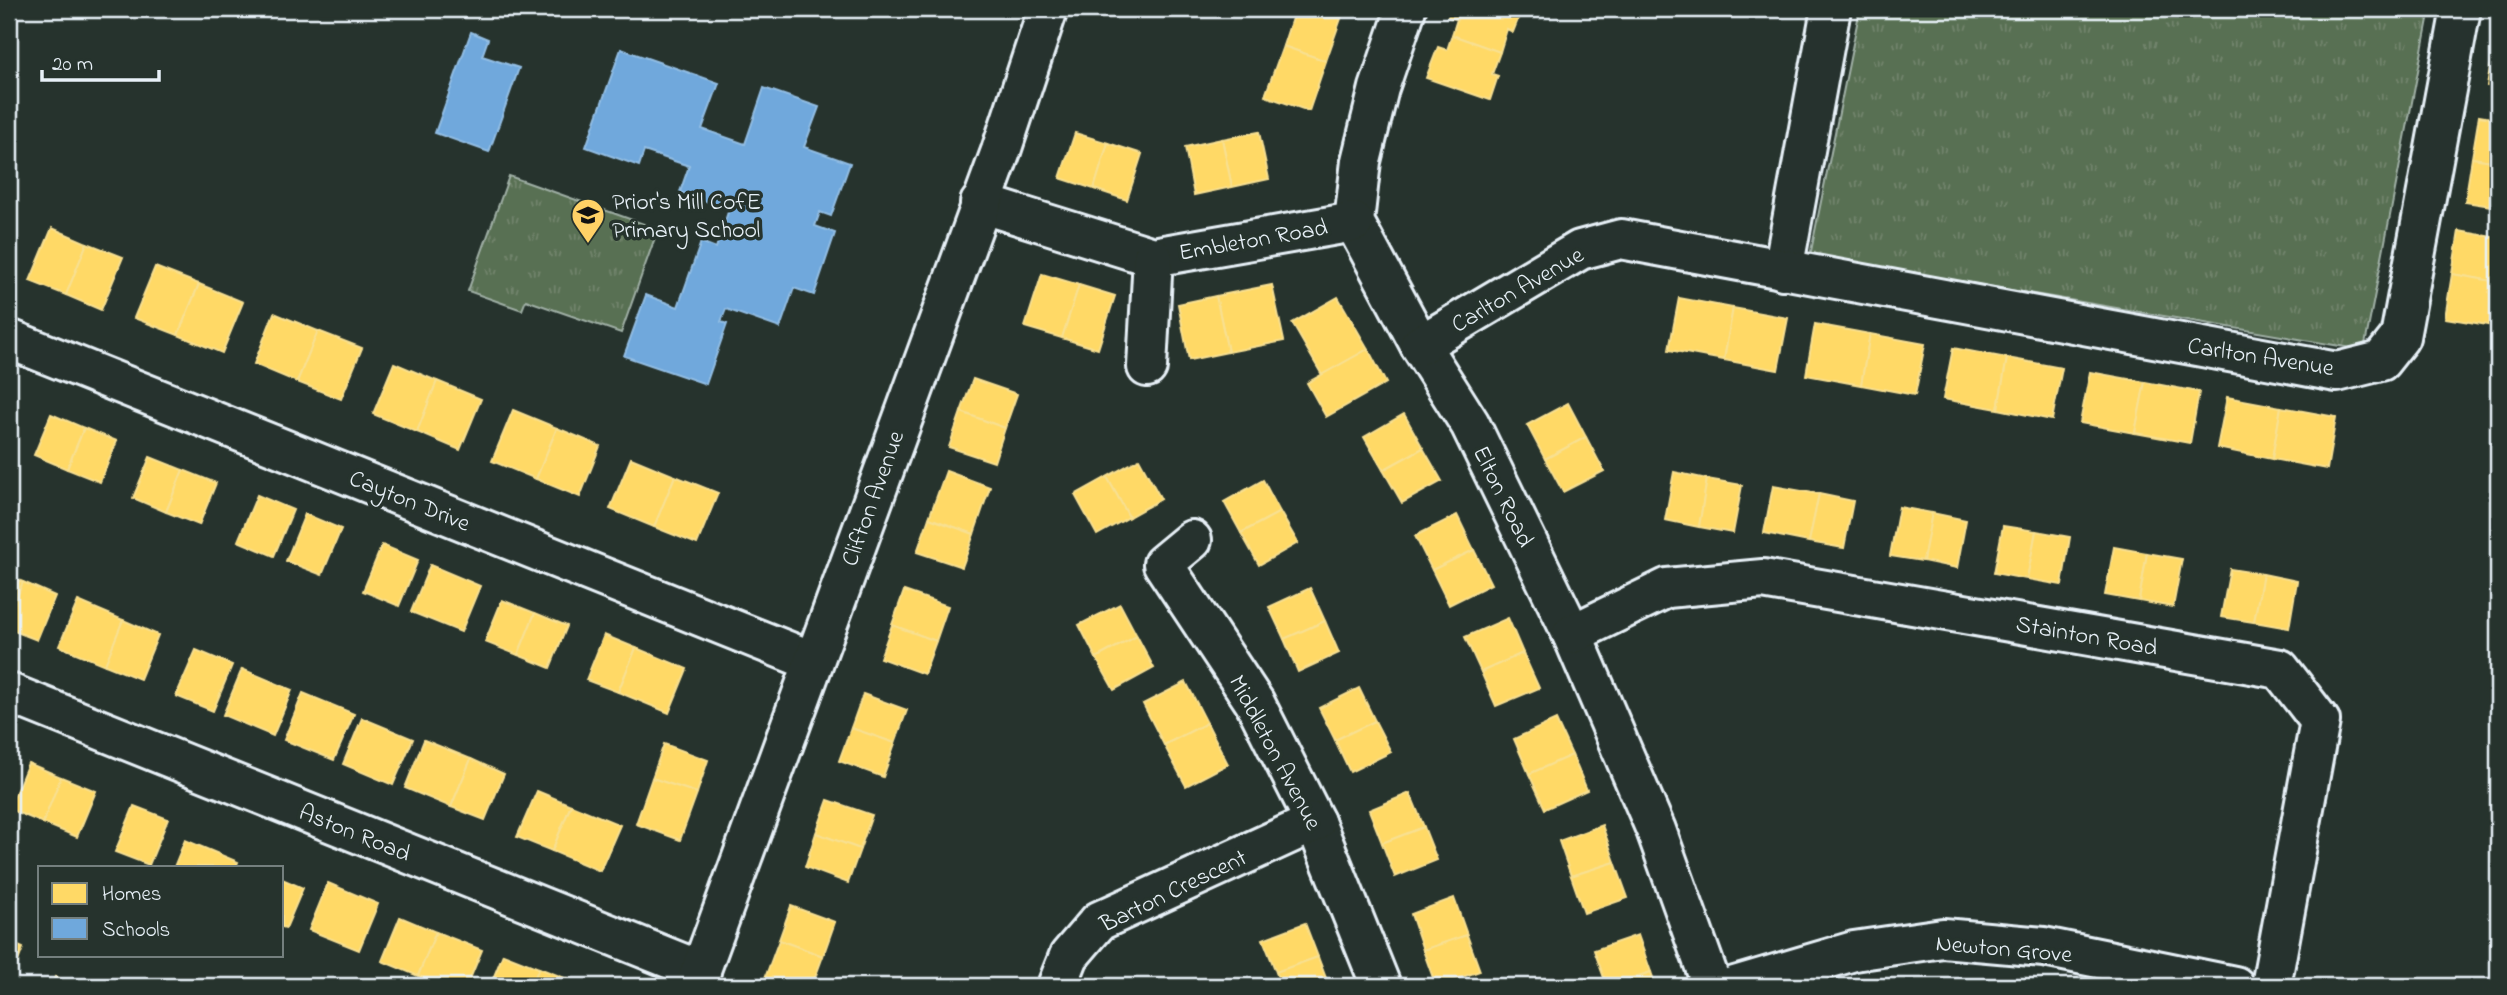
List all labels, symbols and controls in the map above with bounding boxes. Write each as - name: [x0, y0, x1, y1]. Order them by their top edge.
- scale bar: [42, 38, 159, 82]
- text: 20 m: [52, 50, 93, 80]
- place label: Prior's Mill CofE Primary School: [612, 186, 761, 250]
- school or university icon: Prior's Mill CofE Primary School: [569, 196, 607, 245]
- street label: Embleton Road: [1176, 211, 1331, 272]
- street label: Carlton Avenue: [1446, 239, 1591, 343]
- street label: Carlton Avenue: [2185, 330, 2337, 387]
- street label: Clifton Avenue: [834, 426, 915, 571]
- street label: Elton Road: [1462, 440, 1542, 554]
- street label: Cayton Drive: [343, 462, 475, 544]
- street label: Stainton Road: [2013, 608, 2161, 667]
- street label: Middleton Avenue: [1218, 670, 1329, 837]
- street label: Aston Road: [293, 796, 416, 873]
- street label: Barton Crescent: [1094, 841, 1254, 943]
- legend: [38, 866, 284, 956]
- text: Homes: [102, 880, 162, 910]
- text: Schools: [102, 916, 170, 946]
- street label: Newton Grove: [1934, 927, 2074, 974]

